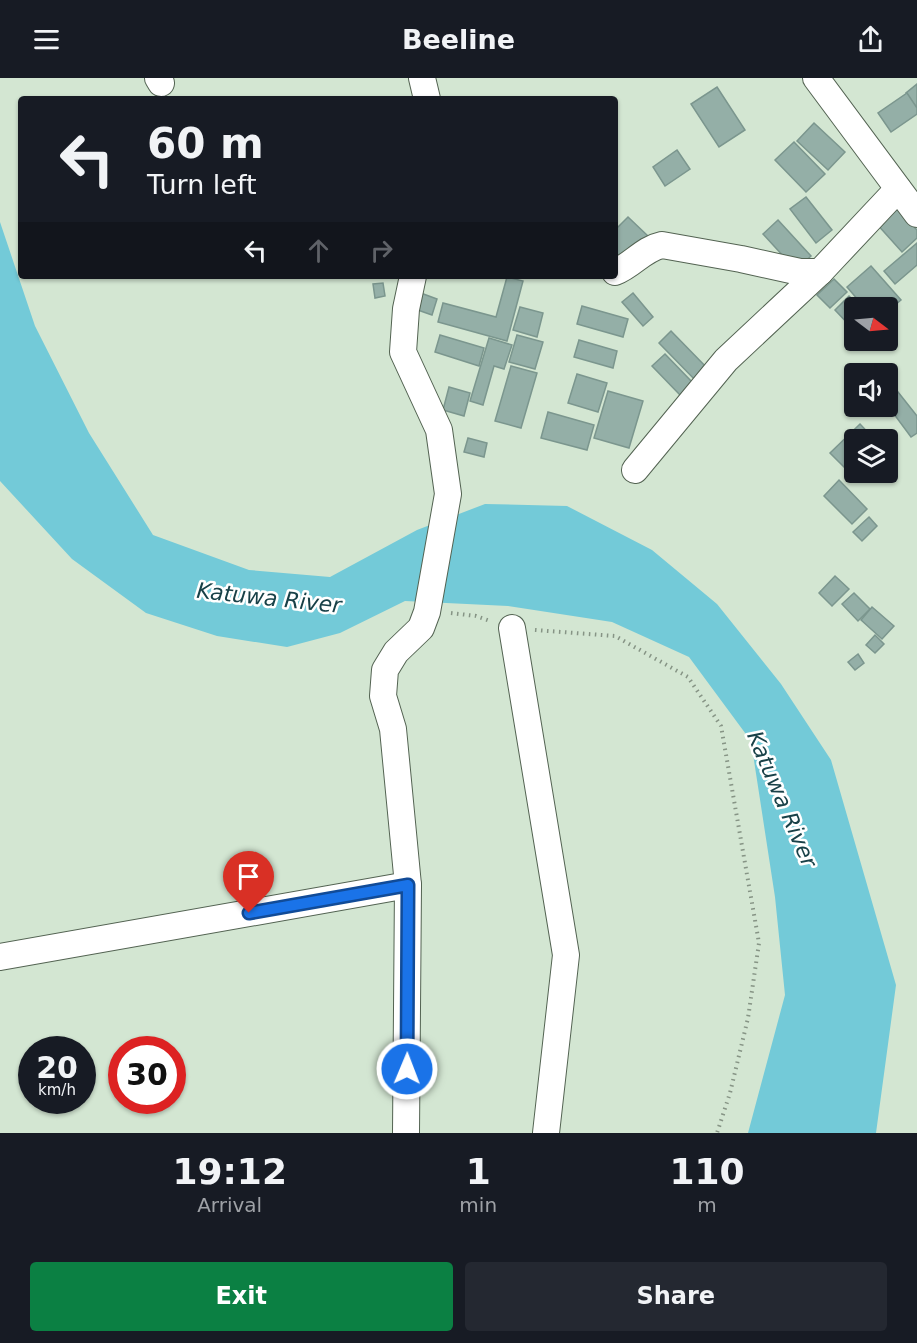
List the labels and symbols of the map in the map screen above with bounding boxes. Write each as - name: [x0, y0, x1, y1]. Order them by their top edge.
- north arrow: [844, 297, 898, 351]
- water label: Katuwa River: [196, 578, 344, 618]
- water label: Katuwa River: [742, 727, 823, 872]
- pin: [223, 851, 274, 913]
- speed limit sign: 30: [108, 1036, 186, 1114]
- position arrow: [375, 1037, 439, 1101]

